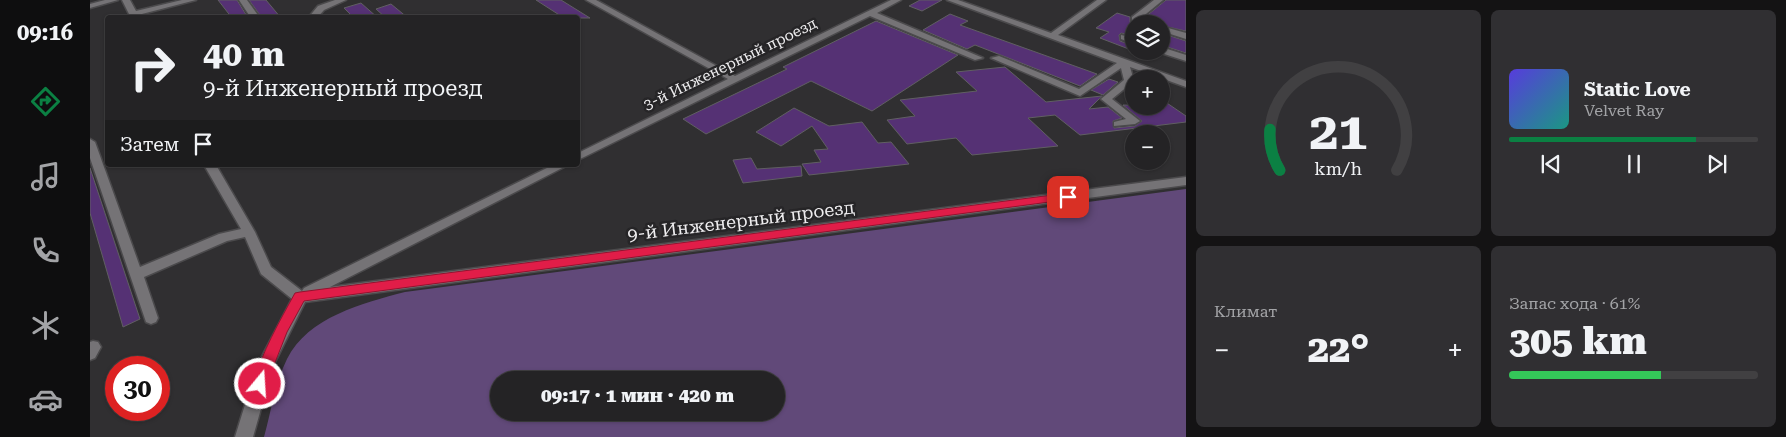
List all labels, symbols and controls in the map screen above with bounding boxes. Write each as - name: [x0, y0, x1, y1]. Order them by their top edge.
- street label: 3-й Инженерный проезд: [640, 14, 820, 114]
- map controls: [1125, 15, 1170, 170]
- button: layers: [1125, 15, 1170, 60]
- text: 09:16: [17, 20, 73, 45]
- text: 40 m: [203, 34, 285, 75]
- icon: right: [120, 35, 185, 100]
- button: +: [1125, 70, 1170, 115]
- text: 9-й Инженерный проезд: [203, 76, 483, 101]
- text: Static Love: [1584, 78, 1691, 101]
- icon: directions: [28, 84, 63, 119]
- text: 21: [1309, 101, 1368, 162]
- text: Velvet Ray: [1584, 101, 1664, 120]
- button: −: [1125, 125, 1170, 170]
- icon: arrive: [189, 130, 217, 158]
- text: Затем: [120, 133, 179, 156]
- icon: previous: [1537, 150, 1565, 178]
- icon: pause: [1620, 150, 1648, 178]
- icon: next: [1703, 150, 1731, 178]
- text: km/h: [1315, 158, 1363, 179]
- icon: music: [28, 159, 63, 194]
- pin: [1047, 176, 1089, 218]
- icon: arrive: [1054, 183, 1082, 211]
- street label: 9-й Инженерный проезд: [626, 196, 856, 245]
- icon: phone: [28, 233, 63, 268]
- text: Запас хода · 61%: [1509, 294, 1640, 313]
- text: Климат: [1214, 302, 1277, 321]
- icon: climate: [28, 308, 63, 343]
- text: 305 km: [1509, 319, 1647, 363]
- text: 22°: [1308, 327, 1369, 371]
- text: −: [1214, 334, 1230, 367]
- text: +: [1447, 334, 1463, 367]
- speed limit sign: 30: [105, 356, 170, 421]
- position arrow: [233, 357, 285, 409]
- icon: car: [28, 382, 63, 417]
- text: 09:17 · 1 мин · 420 m: [541, 384, 734, 407]

